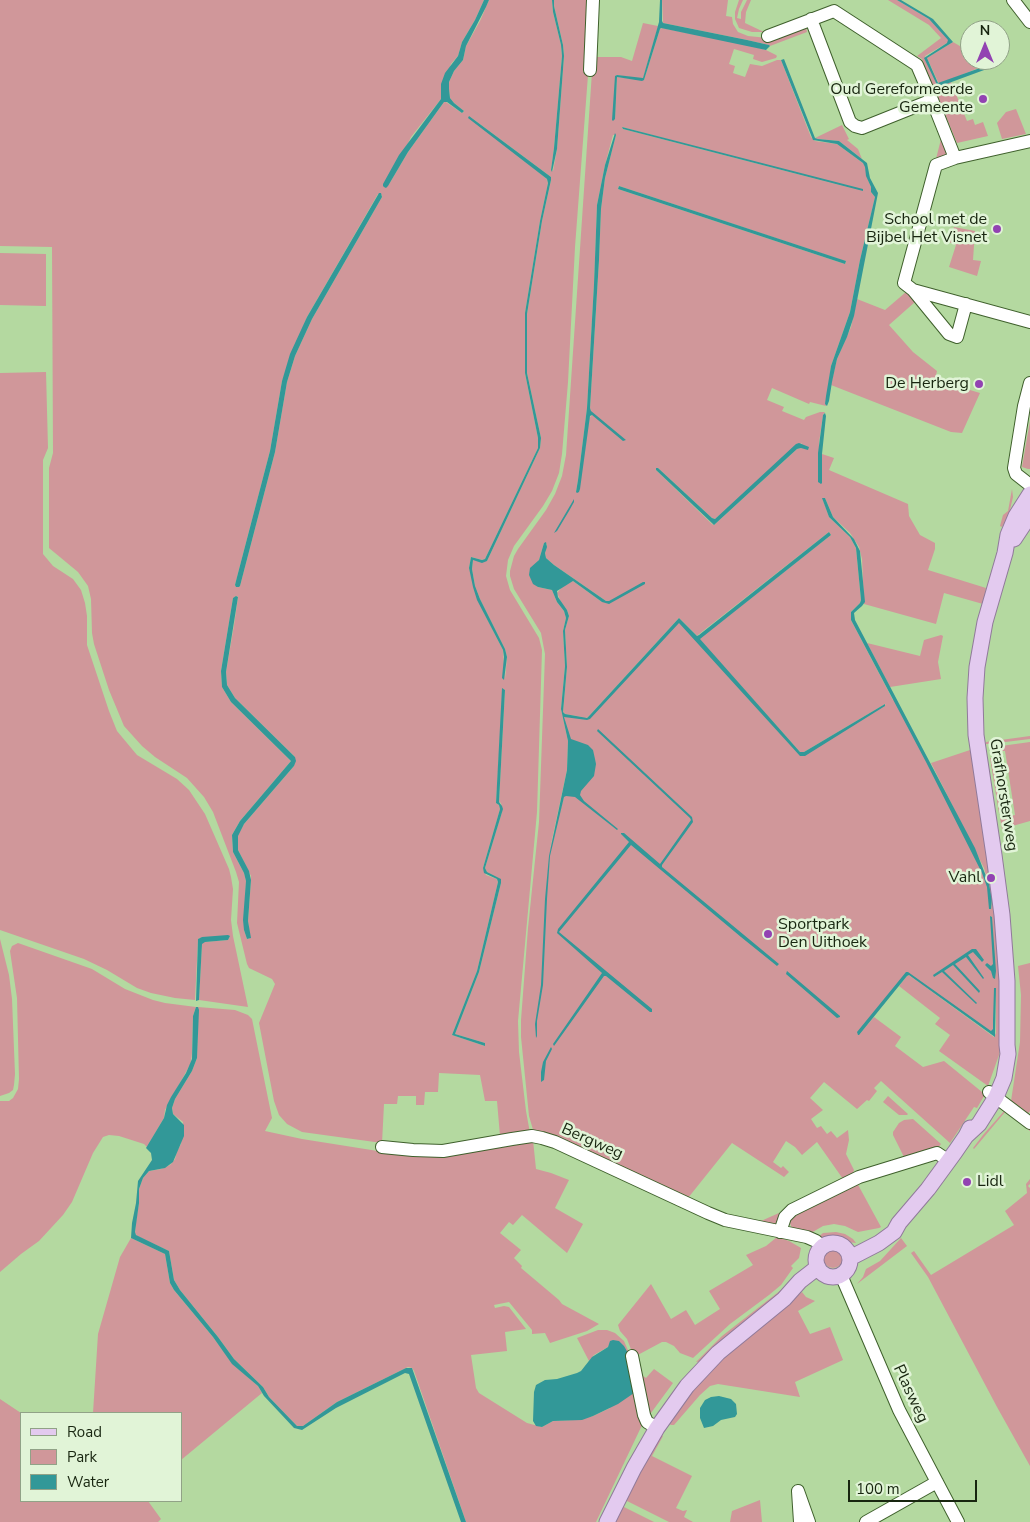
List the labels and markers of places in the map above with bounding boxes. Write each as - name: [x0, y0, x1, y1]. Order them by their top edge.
- place label: Oud Gereformeerde Gemeente: [830, 80, 973, 118]
- marker: Oud Gereformeerde Gemeente: [977, 93, 989, 105]
- place label: School met de Bijbel Het Visnet: [866, 210, 987, 248]
- marker: School met de Bijbel Het Visnet: [991, 223, 1003, 235]
- place label: De Herberg: [885, 374, 969, 394]
- marker: De Herberg: [973, 378, 985, 390]
- place label: Vahl: [949, 868, 981, 888]
- marker: Vahl: [985, 872, 997, 884]
- place label: Sportpark Den Uithoek: [778, 915, 867, 953]
- marker: Sportpark Den Uithoek: [762, 928, 774, 940]
- place label: Lidl: [977, 1172, 1003, 1192]
- marker: Lidl: [961, 1176, 973, 1188]

